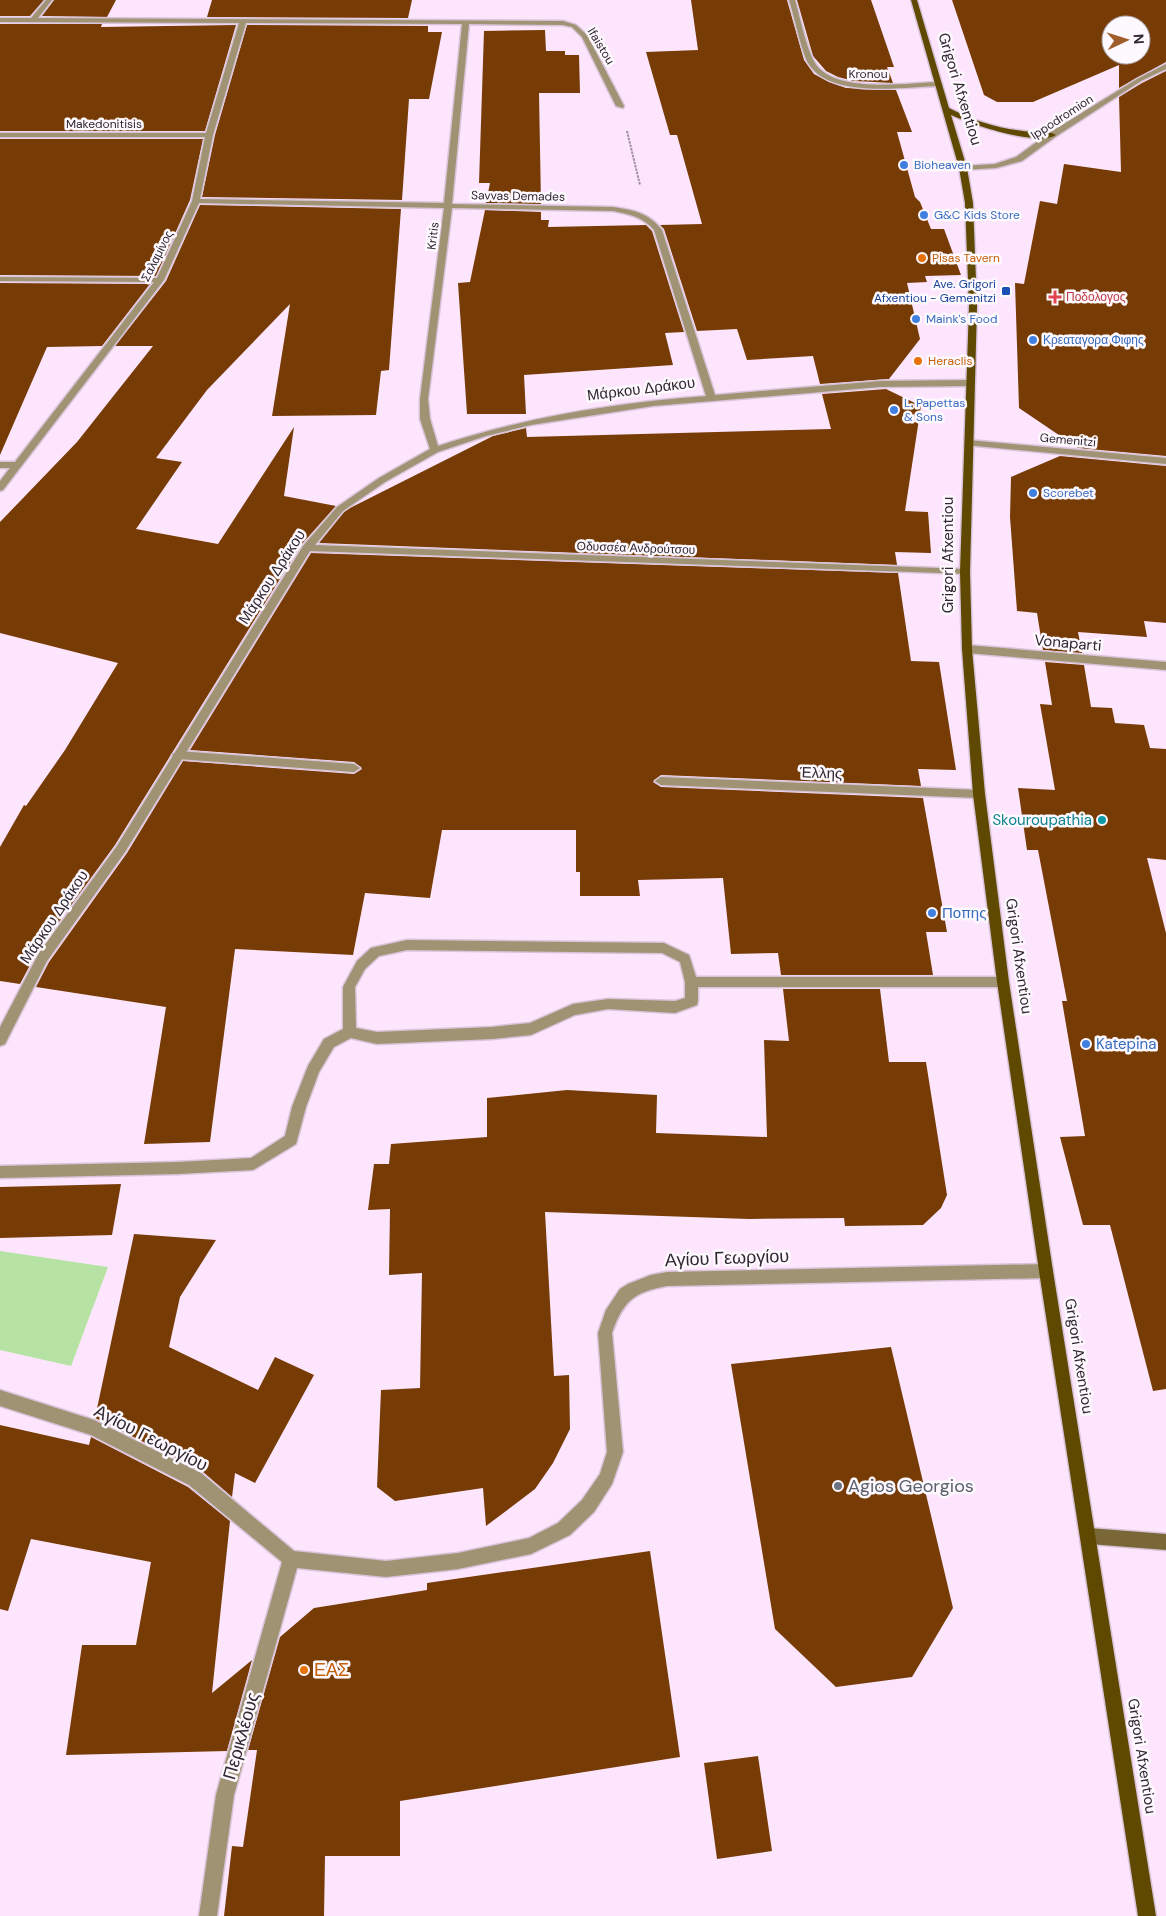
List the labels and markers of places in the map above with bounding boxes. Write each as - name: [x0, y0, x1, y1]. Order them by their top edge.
- place label: Bioheaven: [914, 157, 971, 173]
- marker: Bioheaven: [898, 159, 910, 171]
- place label: G&C Kids Store: [934, 207, 1020, 223]
- marker: G&C Kids Store: [918, 209, 930, 221]
- place label: Pisas Tavern: [932, 250, 1000, 266]
- marker: Pisas Tavern: [916, 252, 928, 264]
- place label: Ave. Grigori Afxentiou - Gemenitzi: [874, 276, 996, 306]
- marker: Ave. Grigori Afxentiou - Gemenitzi: [1000, 285, 1012, 297]
- place label: Ποδολογος: [1066, 289, 1126, 305]
- marker: Ποδολογος: [1048, 290, 1062, 304]
- place label: Maink's Food: [926, 311, 998, 327]
- marker: Maink's Food: [910, 313, 922, 325]
- place label: Κρεαταγορα Φιφης: [1043, 332, 1144, 348]
- marker: Κρεαταγορα Φιφης: [1027, 334, 1039, 346]
- place label: Heraclis: [928, 353, 972, 369]
- marker: Heraclis: [912, 355, 924, 367]
- place label: L. Papettas & Sons: [904, 395, 965, 425]
- marker: L. Papettas & Sons: [888, 404, 900, 416]
- place label: Scorebet: [1043, 485, 1094, 501]
- marker: Scorebet: [1027, 487, 1039, 499]
- place label: Skouroupathia: [992, 810, 1092, 830]
- marker: Skouroupathia: [1096, 814, 1108, 826]
- place label: Ποπης: [942, 903, 986, 923]
- marker: Ποπης: [926, 907, 938, 919]
- place label: Katepina: [1096, 1034, 1156, 1054]
- marker: Katepina: [1080, 1038, 1092, 1050]
- place label: Agios Georgios: [848, 1474, 974, 1498]
- marker: Agios Georgios: [832, 1480, 844, 1492]
- place label: ΕΑΣ: [314, 1658, 349, 1682]
- marker: ΕΑΣ: [298, 1664, 310, 1676]

